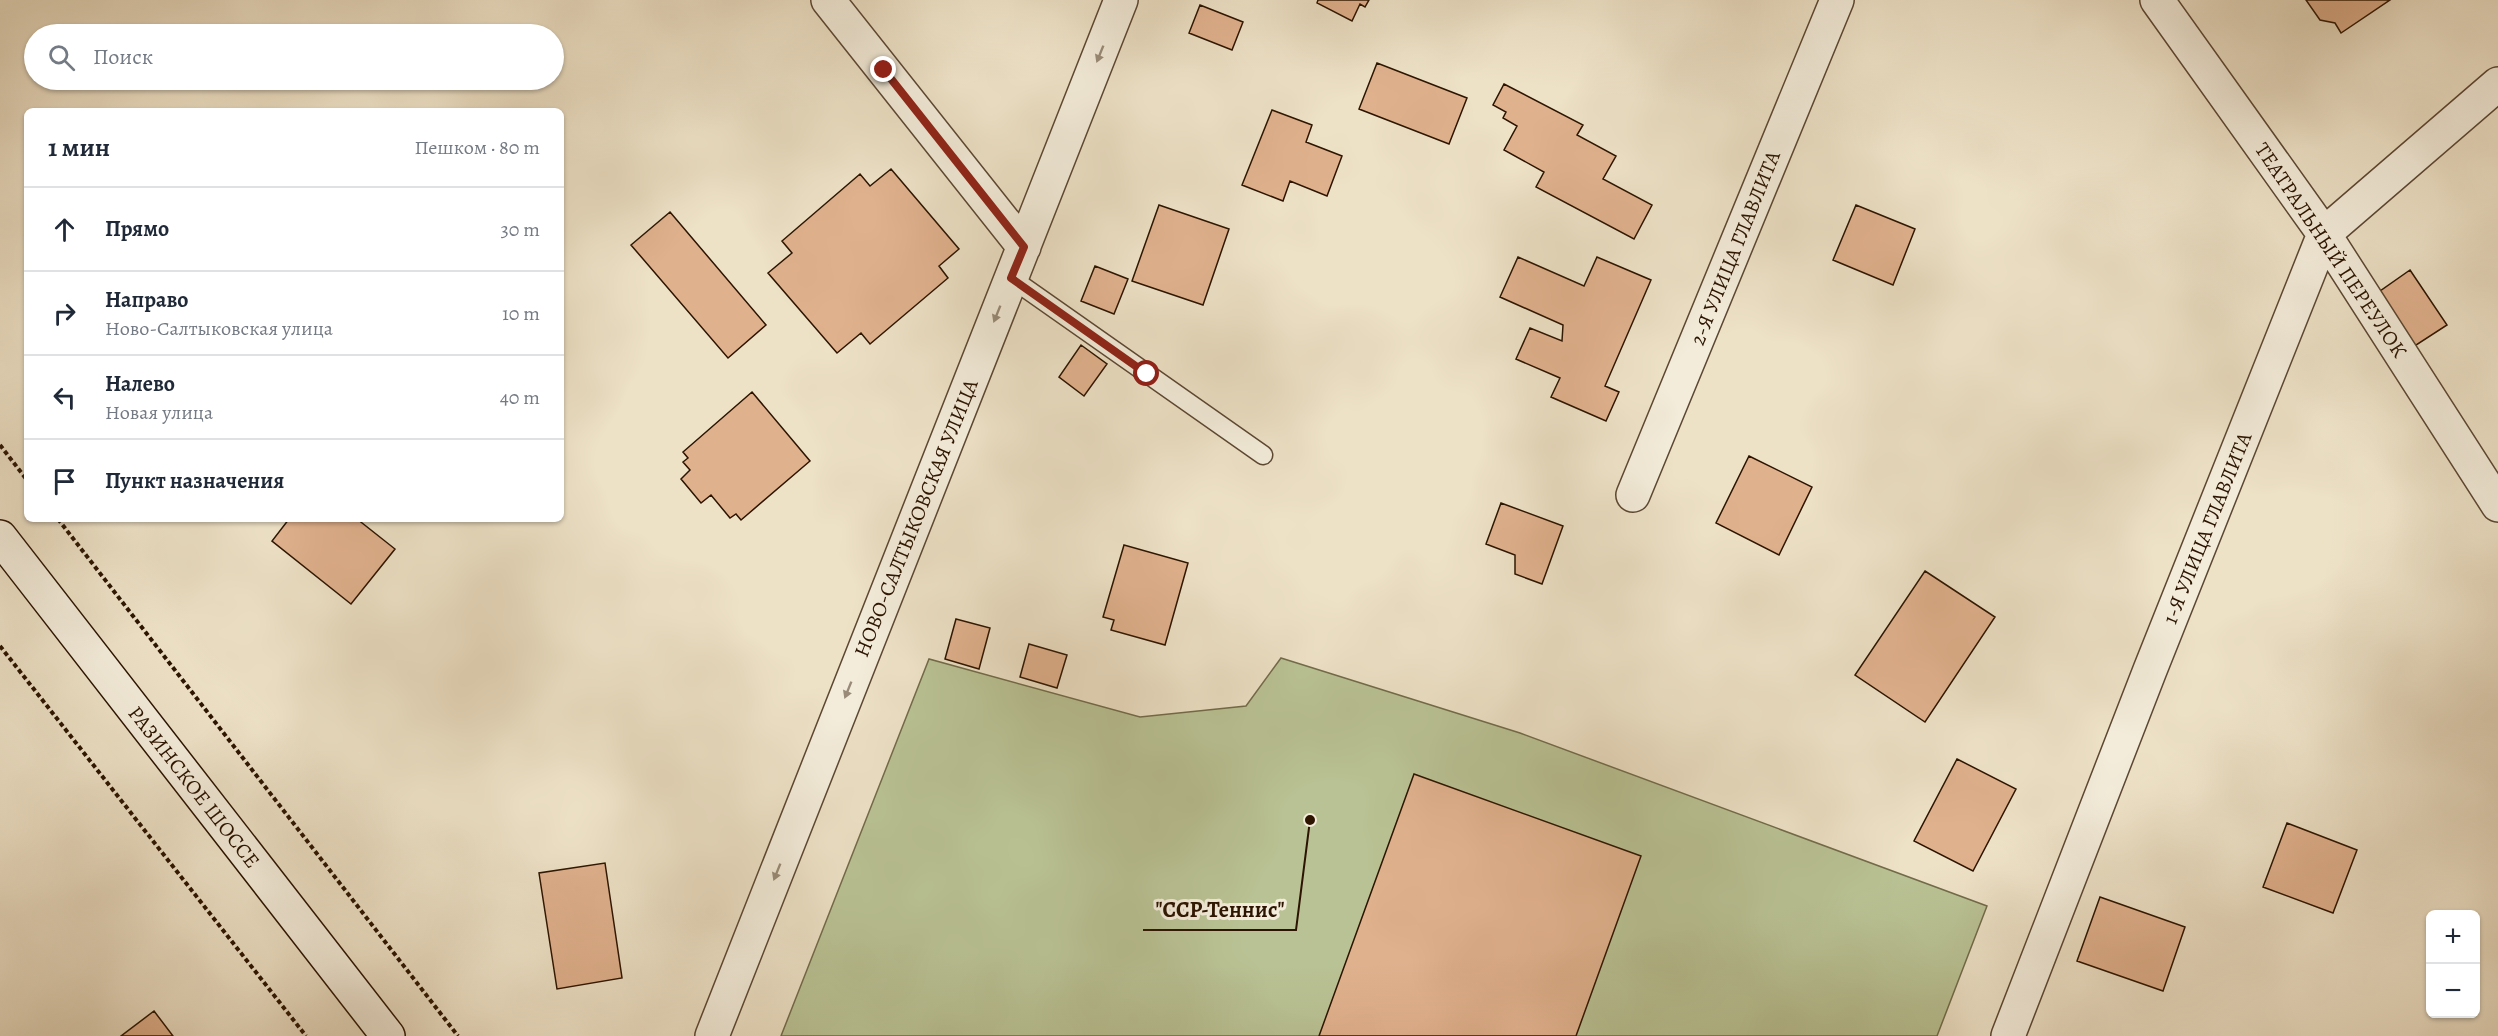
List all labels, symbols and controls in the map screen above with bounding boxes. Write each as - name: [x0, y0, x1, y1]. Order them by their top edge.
- search box: [24, 24, 564, 90]
- icon: search: [45, 41, 78, 74]
- text: Поиск: [93, 42, 153, 72]
- one-way arrow: [1095, 46, 1105, 64]
- route end: [870, 56, 896, 82]
- text: 1 мин: [48, 130, 110, 165]
- text: Пешком · 80 m: [414, 134, 540, 161]
- street label: ТЕАТРАЛЬНЫЙ ПЕРЕУЛОК: [2248, 137, 2414, 364]
- street label: 2-Я УЛИЦА ГЛАВЛИТА: [1683, 146, 1787, 349]
- icon: ahead: [48, 213, 81, 246]
- text: Прямо: [105, 214, 169, 244]
- text: 30 m: [500, 216, 540, 243]
- text: Направо: [105, 285, 188, 315]
- icon: right: [48, 297, 81, 330]
- text: 10 m: [502, 300, 540, 327]
- one-way arrow: [992, 305, 1001, 323]
- text: Ново-Салтыковская улица: [105, 315, 333, 342]
- route start: [1133, 360, 1159, 386]
- text: Налево: [105, 369, 175, 399]
- street label: НОВО-САЛТЫКОВСКАЯ УЛИЦА: [847, 374, 985, 661]
- icon: left: [48, 381, 81, 414]
- text: 40 m: [500, 384, 540, 411]
- text: Новая улица: [105, 399, 213, 426]
- street label: 1-Я УЛИЦА ГЛАВЛИТА: [2156, 427, 2259, 628]
- icon: arrive: [48, 465, 81, 498]
- text: Пункт назначения: [105, 466, 284, 496]
- one-way arrow: [843, 682, 853, 700]
- street label: РАЗИНСКОЕ ШОССЕ: [122, 700, 266, 874]
- one-way arrow: [771, 863, 781, 881]
- callout: "ССР-Теннис": [1143, 890, 1296, 930]
- text: "ССР-Теннис": [1156, 895, 1284, 925]
- map controls: [2426, 910, 2480, 1018]
- button: +: [2426, 910, 2480, 964]
- button: −: [2426, 964, 2480, 1018]

